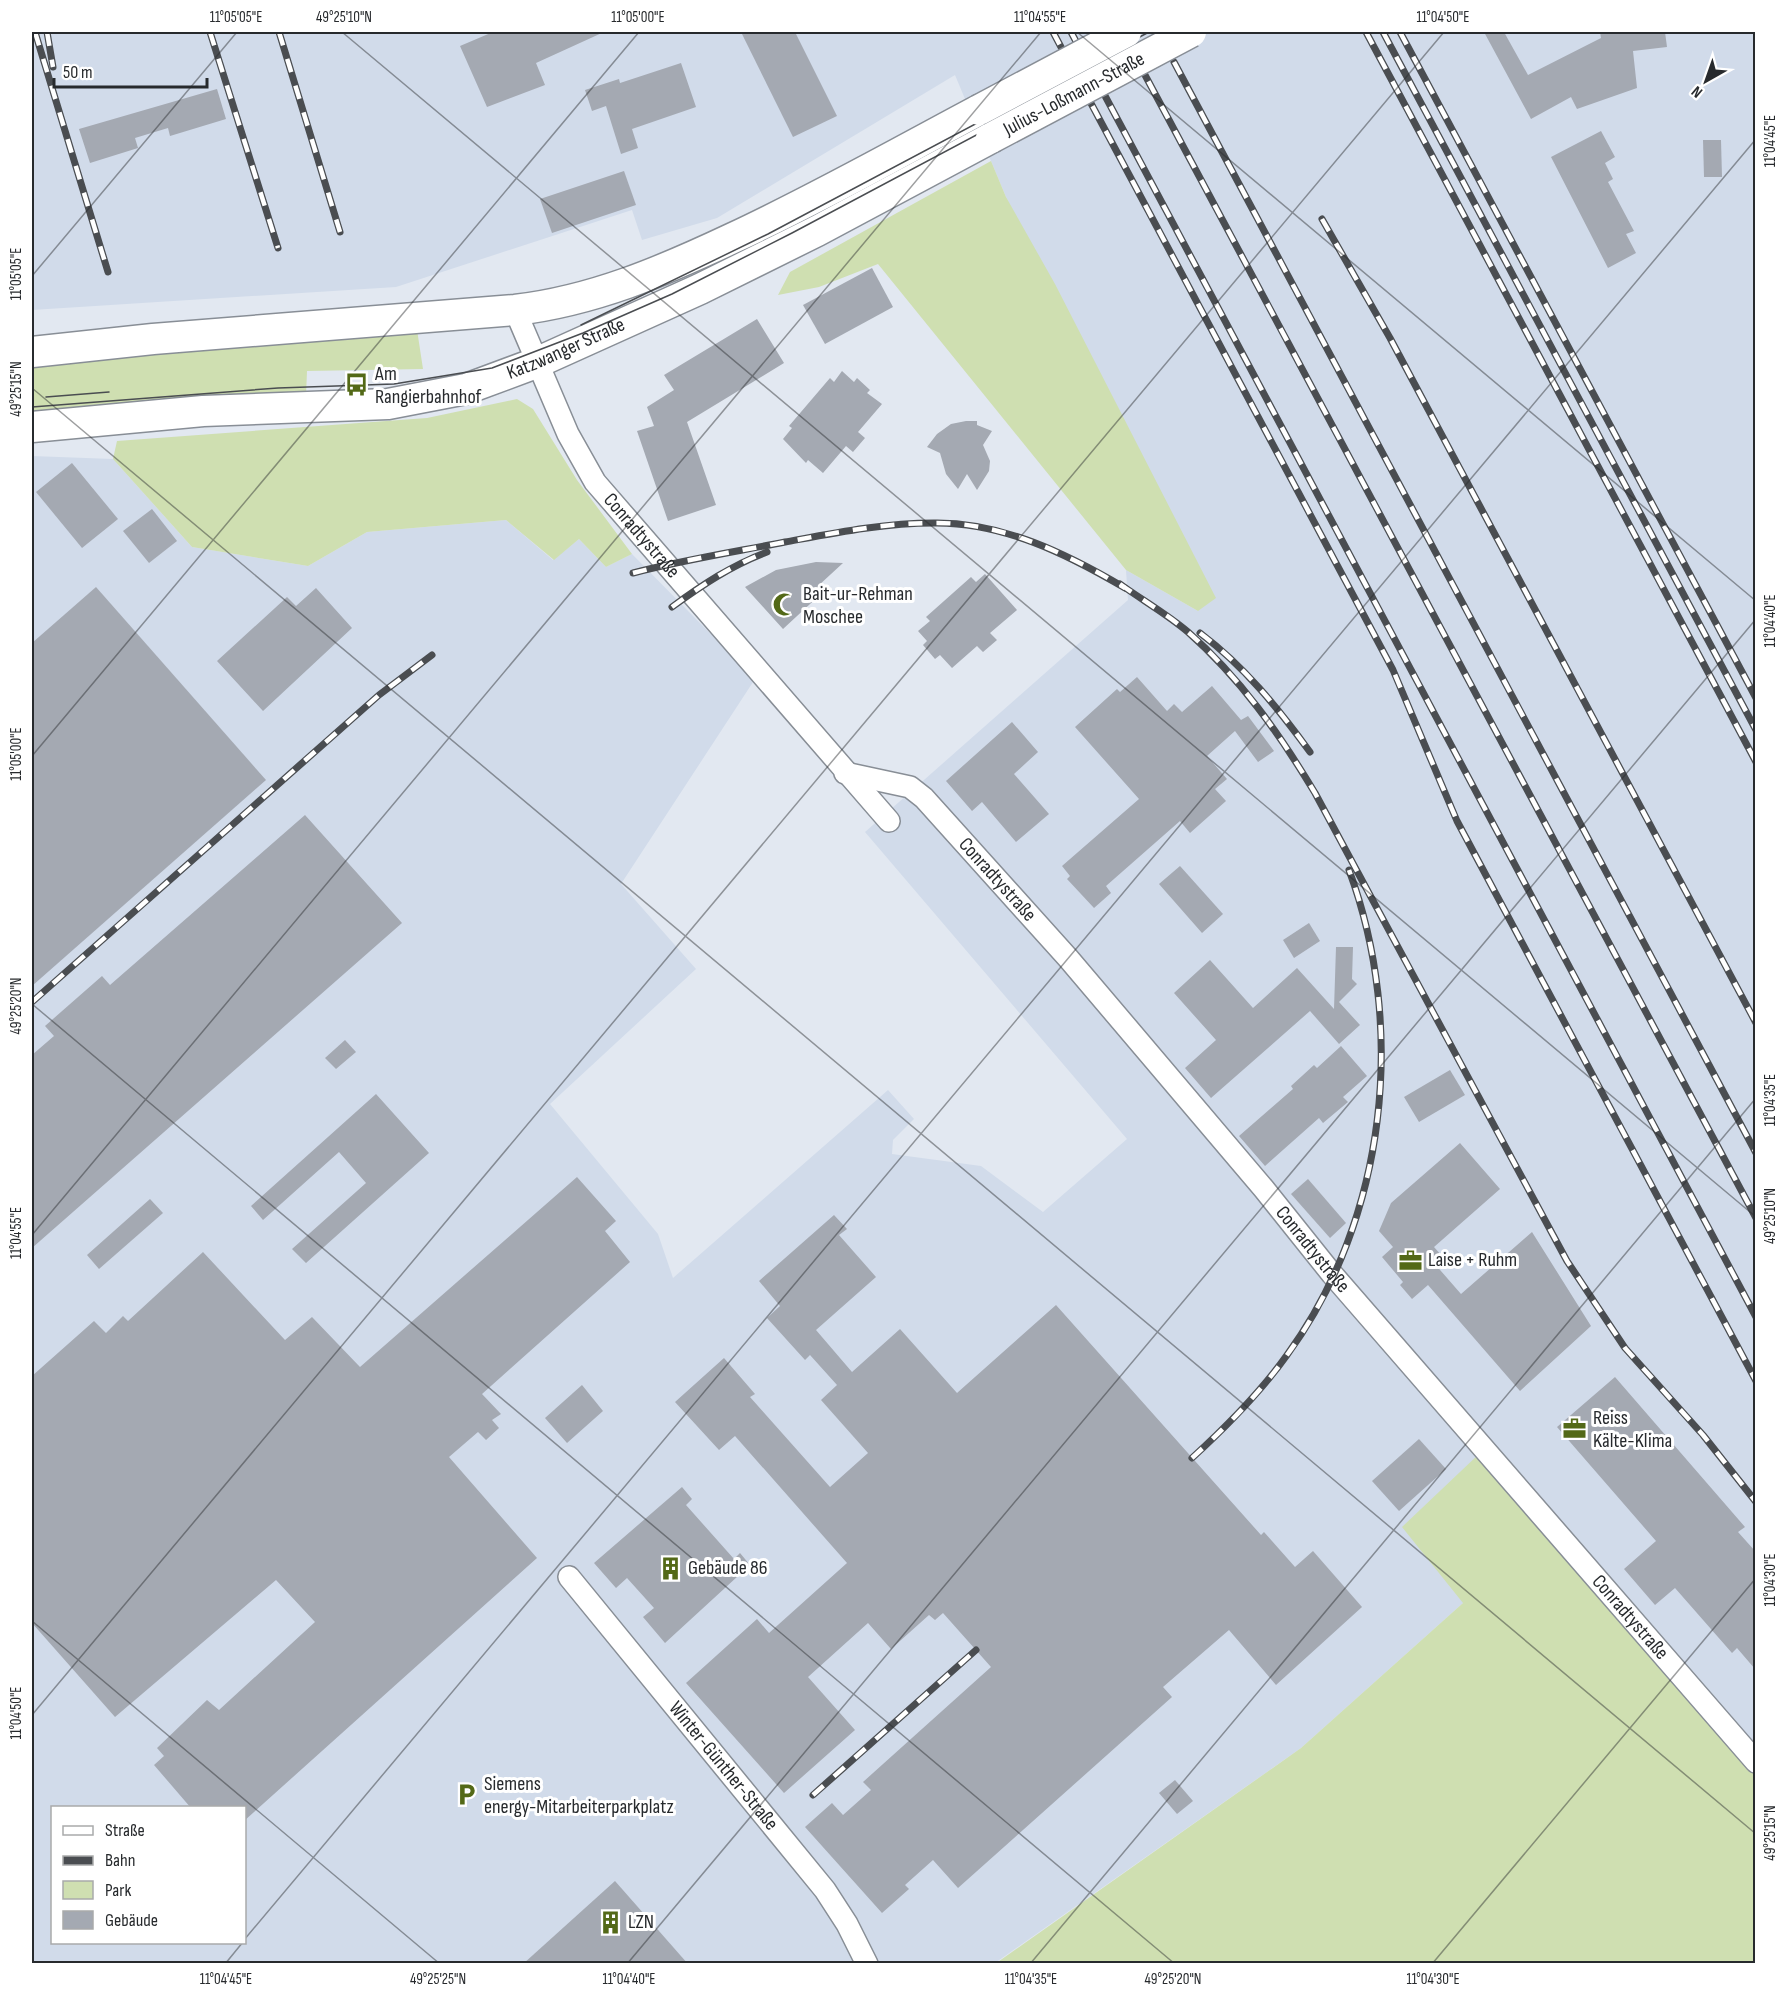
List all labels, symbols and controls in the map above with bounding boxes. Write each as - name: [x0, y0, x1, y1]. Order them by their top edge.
- text: 11°05'05"E: [210, 8, 262, 27]
- text: 49°25'10"N: [316, 8, 372, 27]
- text: 11°05'00"E: [611, 8, 665, 27]
- text: 11°04'55"E: [1014, 8, 1066, 27]
- text: 11°04'50"E: [1417, 8, 1469, 27]
- street label: Julius-Loßmann-Straße: [998, 47, 1149, 142]
- scale bar: [54, 51, 207, 89]
- north arrow: [1676, 51, 1736, 111]
- text: 50 m: [63, 62, 93, 83]
- text: N: [1688, 81, 1707, 101]
- text: 11°04'45"E: [1761, 115, 1780, 167]
- text: 11°05'05"E: [7, 248, 26, 300]
- street label: Katzwanger Straße: [503, 312, 629, 385]
- text: 49°25'15"N: [7, 361, 26, 417]
- place label: Am Rangierbahnhof: [374, 362, 482, 409]
- bus stop icon: Am Rangierbahnhof: [344, 372, 370, 398]
- street label: Conradtystraße: [598, 488, 685, 583]
- place label: Bait-ur-Rehman Moschee: [803, 582, 913, 629]
- mosque icon: Bait-ur-Rehman Moschee: [772, 592, 798, 618]
- text: 11°04'40"E: [1761, 594, 1780, 648]
- text: 11°05'00"E: [7, 727, 26, 781]
- street label: Conradtystraße: [953, 833, 1041, 926]
- text: 49°25'20"N: [7, 978, 26, 1034]
- text: 11°04'35"E: [1761, 1074, 1780, 1126]
- text: 49°25'10"N: [1761, 1188, 1780, 1244]
- street label: Conradtystraße: [1270, 1201, 1355, 1298]
- text: 11°04'55"E: [7, 1207, 26, 1259]
- office icon: Laise + Ruhm: [1397, 1247, 1423, 1273]
- place label: Laise + Ruhm: [1428, 1248, 1517, 1272]
- place label: Reiss Kälte-Klima: [1593, 1406, 1672, 1453]
- office icon: Reiss Kälte-Klima: [1562, 1416, 1588, 1442]
- text: 11°04'30"E: [1761, 1553, 1780, 1607]
- building icon: Gebäude 86: [657, 1555, 683, 1581]
- place label: Gebäude 86: [688, 1556, 767, 1580]
- street label: Conradtystraße: [1587, 1570, 1674, 1665]
- text: 11°04'50"E: [7, 1687, 26, 1739]
- street label: Winter-Günther-Straße: [664, 1697, 783, 1835]
- place label: Siemens energy-Mitarbeiterparkplatz: [484, 1772, 674, 1819]
- parking icon: Siemens energy-Mitarbeiterparkplatz: [453, 1782, 479, 1808]
- text: 49°25'15"N: [1761, 1805, 1780, 1861]
- legend: [51, 1806, 246, 1944]
- text: Straße: [105, 1820, 145, 1841]
- text: Bahn: [105, 1850, 135, 1871]
- text: Park: [105, 1880, 131, 1901]
- building icon: LZN: [597, 1909, 623, 1935]
- text: Gebäude: [105, 1910, 158, 1931]
- place label: LZN: [628, 1910, 654, 1934]
- text: 11°04'45"E: [200, 1970, 252, 1989]
- text: 49°25'25"N: [410, 1970, 466, 1989]
- text: 11°04'40"E: [602, 1970, 656, 1989]
- text: 11°04'35"E: [1005, 1970, 1057, 1989]
- text: 49°25'20"N: [1145, 1970, 1201, 1989]
- text: 11°04'30"E: [1406, 1970, 1460, 1989]

